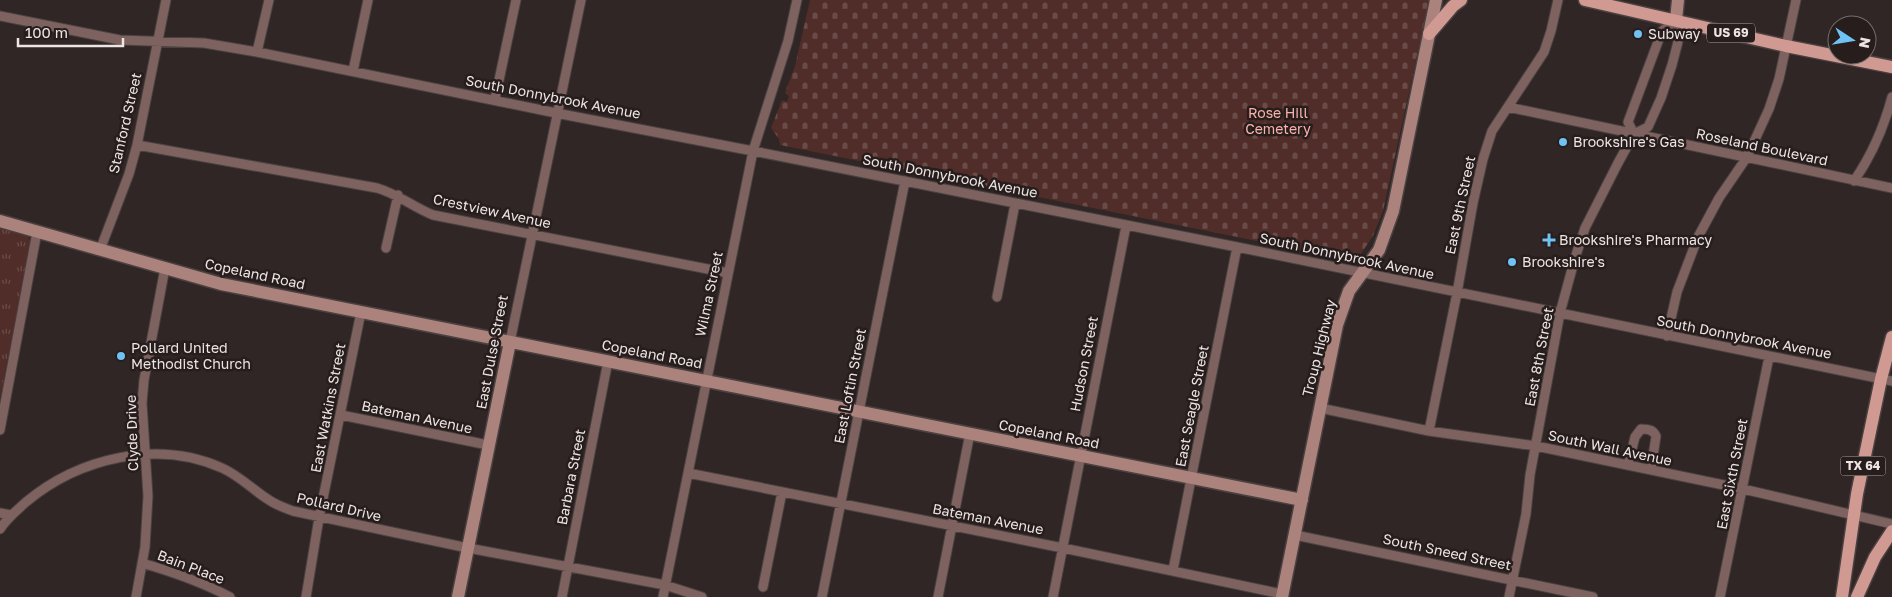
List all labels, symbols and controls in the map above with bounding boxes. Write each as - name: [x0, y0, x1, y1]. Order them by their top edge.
- scale bar: [18, 15, 122, 47]
- north arrow: [1827, 15, 1877, 65]
- text: 100 m: [25, 23, 68, 41]
- road number: US 69: [1707, 23, 1755, 42]
- place label: Subway: [1648, 25, 1701, 42]
- marker: Subway: [1632, 28, 1644, 40]
- text: N: [1856, 36, 1875, 50]
- street label: Stanford Street: [105, 71, 144, 175]
- street label: South Donnybrook Avenue: [464, 71, 642, 122]
- park label: Rose Hill Cemetery: [1245, 104, 1311, 137]
- street label: Roseland Boulevard: [1695, 124, 1829, 169]
- place label: Brookshire's Gas: [1573, 133, 1685, 150]
- marker: Brookshire's Gas: [1557, 136, 1569, 148]
- street label: South Donnybrook Avenue: [861, 150, 1039, 201]
- street label: East 9th Street: [1441, 154, 1478, 256]
- street label: Crestview Avenue: [432, 190, 553, 231]
- street label: South Donnybrook Avenue: [1258, 229, 1436, 282]
- place label: Brookshire's Pharmacy: [1559, 231, 1712, 248]
- marker: Brookshire's Pharmacy: [1543, 234, 1555, 246]
- street label: Wilma Street: [691, 250, 726, 338]
- place label: Brookshire's: [1522, 253, 1605, 270]
- street label: Copeland Road: [203, 255, 307, 292]
- marker: Brookshire's: [1506, 256, 1518, 268]
- street label: East Dulse Street: [472, 293, 511, 410]
- street label: Troup Highway: [1298, 297, 1339, 398]
- street label: East 8th Street: [1521, 306, 1556, 408]
- street label: South Donnybrook Avenue: [1655, 311, 1833, 362]
- street label: Hudson Street: [1066, 315, 1101, 413]
- street label: East Loftin Street: [830, 327, 869, 445]
- street label: Copeland Road: [600, 335, 704, 372]
- place label: Pollard United Methodist Church: [131, 339, 251, 372]
- street label: East Watkins Street: [307, 342, 348, 474]
- street label: East Seagle Street: [1171, 343, 1212, 468]
- marker: Pollard United Methodist Church: [115, 350, 127, 362]
- street label: Clyde Drive: [122, 395, 141, 471]
- street label: Bateman Avenue: [360, 396, 474, 437]
- street label: Copeland Road: [997, 415, 1101, 452]
- street label: East Sixth Street: [1712, 417, 1751, 531]
- street label: South Wall Avenue: [1547, 426, 1674, 469]
- street label: Barbara Street: [553, 427, 588, 526]
- road number: TX 64: [1840, 456, 1886, 476]
- street label: Pollard Drive: [295, 489, 383, 525]
- street label: Bateman Avenue: [931, 499, 1045, 538]
- street label: South Sneed Street: [1381, 530, 1513, 573]
- street label: Bain Place: [155, 546, 227, 587]

